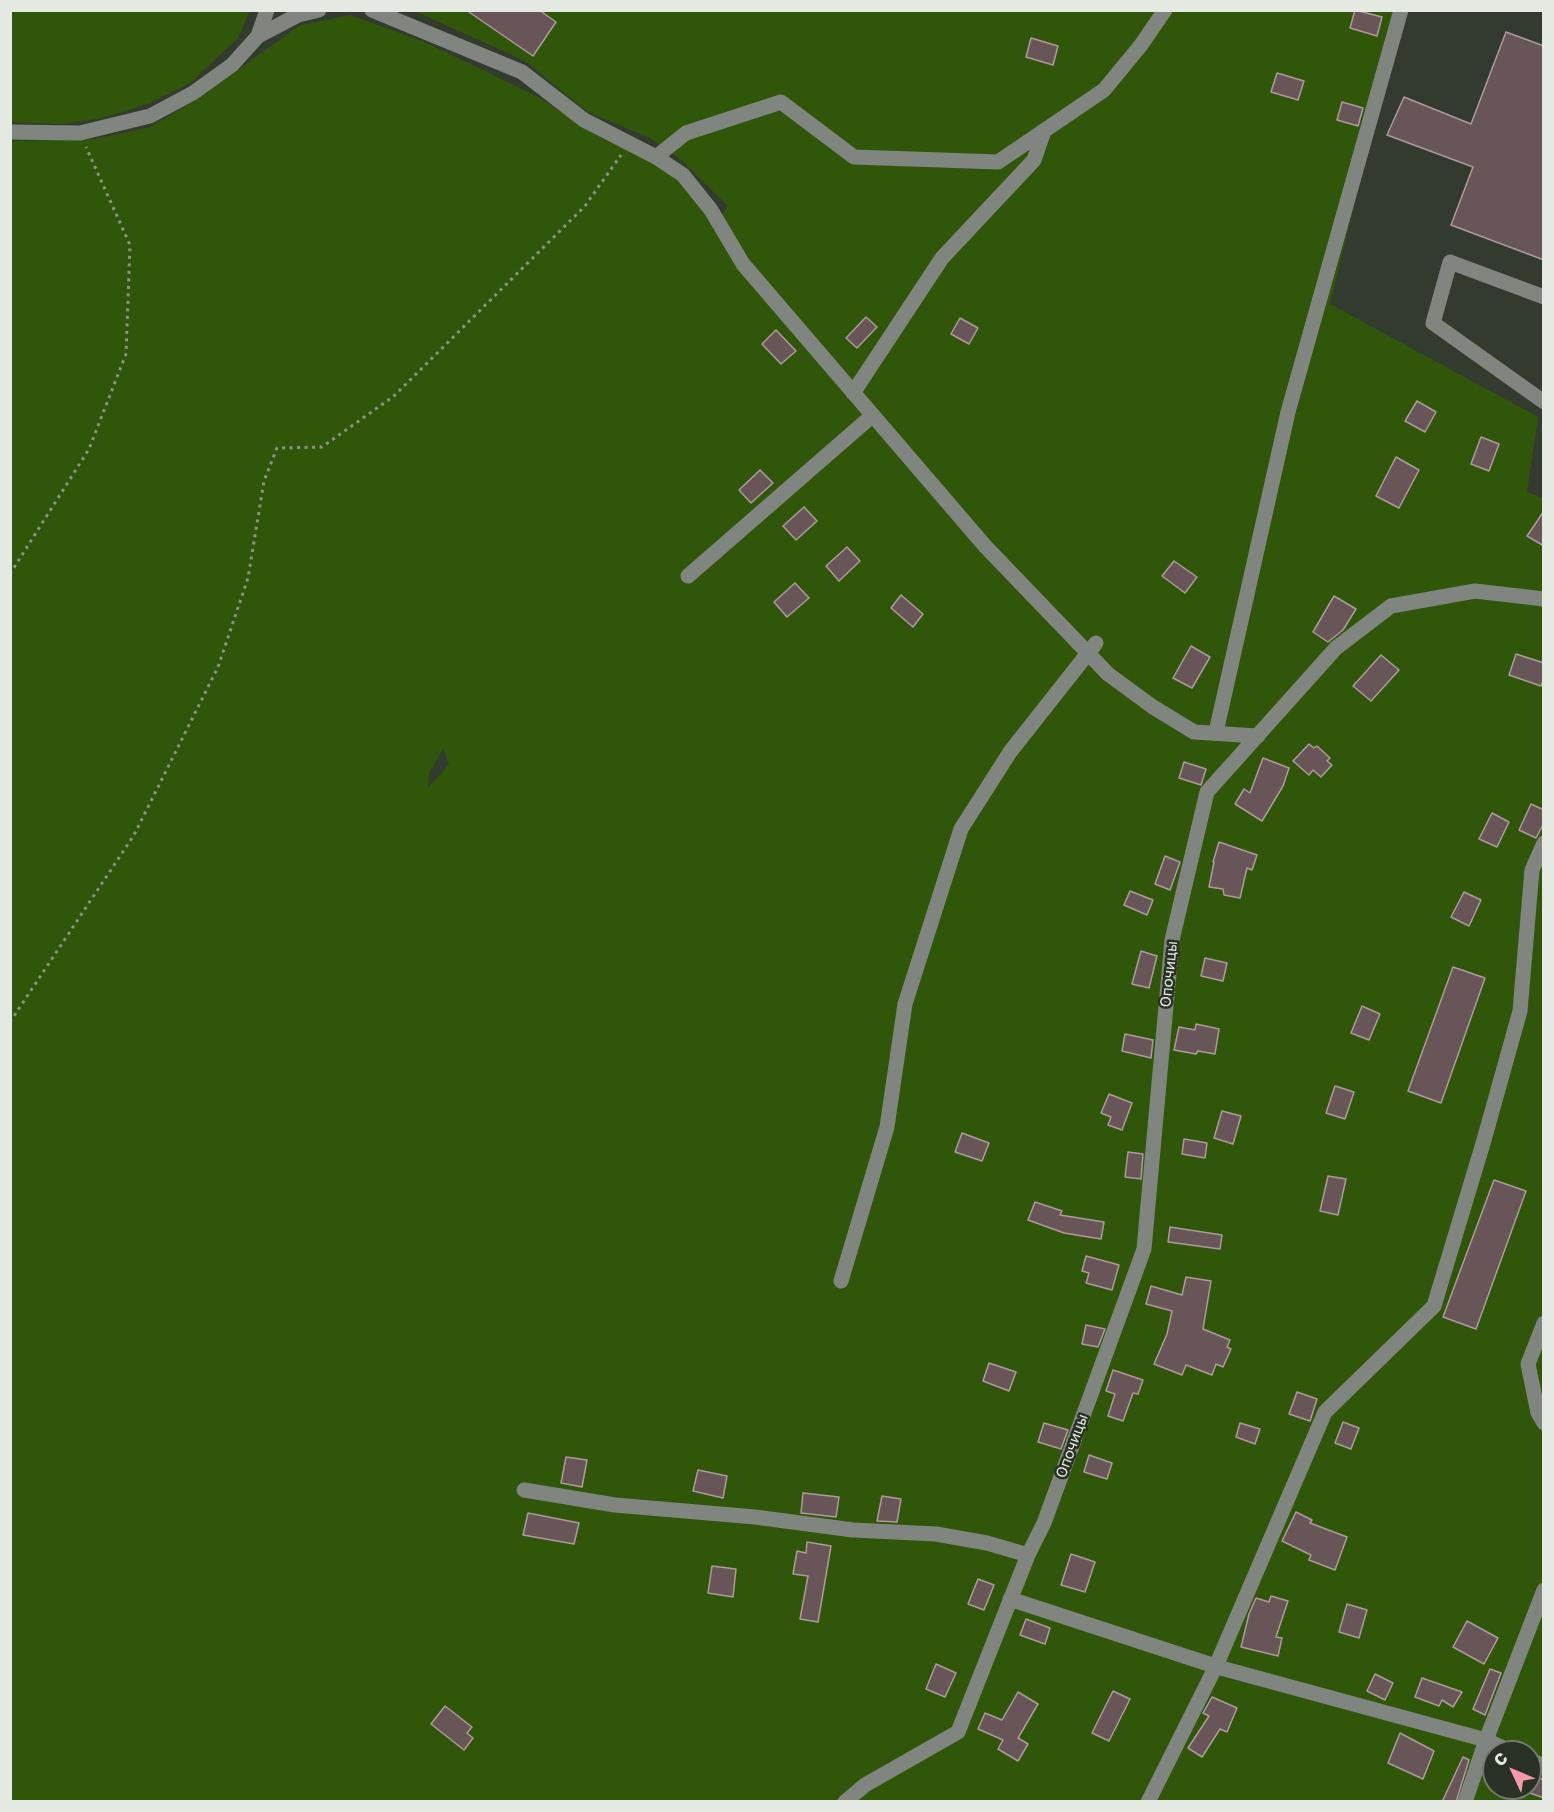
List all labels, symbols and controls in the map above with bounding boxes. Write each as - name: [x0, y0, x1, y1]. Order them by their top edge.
- street label: Опочицы: [1157, 940, 1181, 1008]
- street label: Опочицы: [1052, 1412, 1092, 1480]
- north arrow: [1482, 1740, 1542, 1800]
- text: С: [1489, 1748, 1512, 1770]

